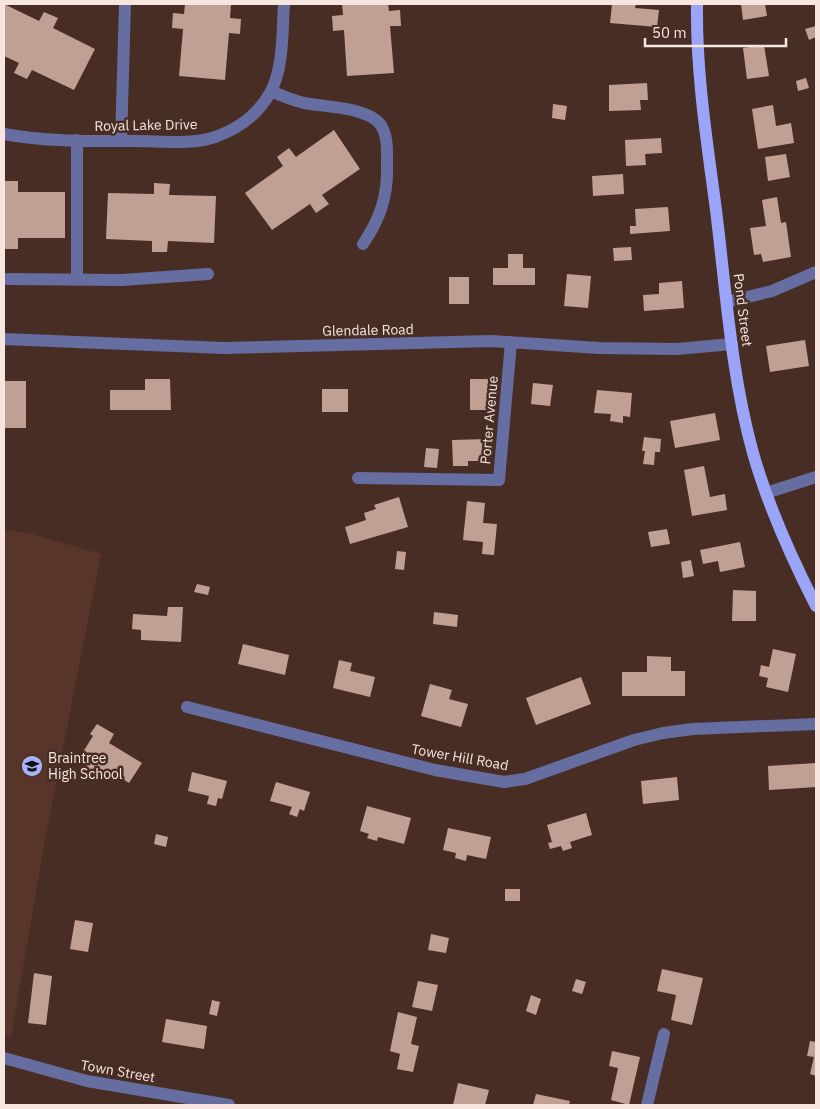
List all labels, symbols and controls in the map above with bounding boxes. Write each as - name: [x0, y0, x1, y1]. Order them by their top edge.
- scale bar: [645, 15, 786, 47]
- text: 50 m: [652, 23, 687, 42]
- street label: Royal Lake Drive: [94, 115, 198, 135]
- street label: Pond Street: [730, 272, 756, 348]
- street label: Glendale Road: [322, 320, 414, 340]
- street label: Porter Avenue: [476, 375, 502, 465]
- street label: Tower Hill Road: [410, 740, 510, 774]
- place label: Braintree High School: [48, 749, 123, 783]
- school or university icon: Braintree High School: [20, 754, 44, 778]
- street label: Town Street: [79, 1056, 157, 1086]

